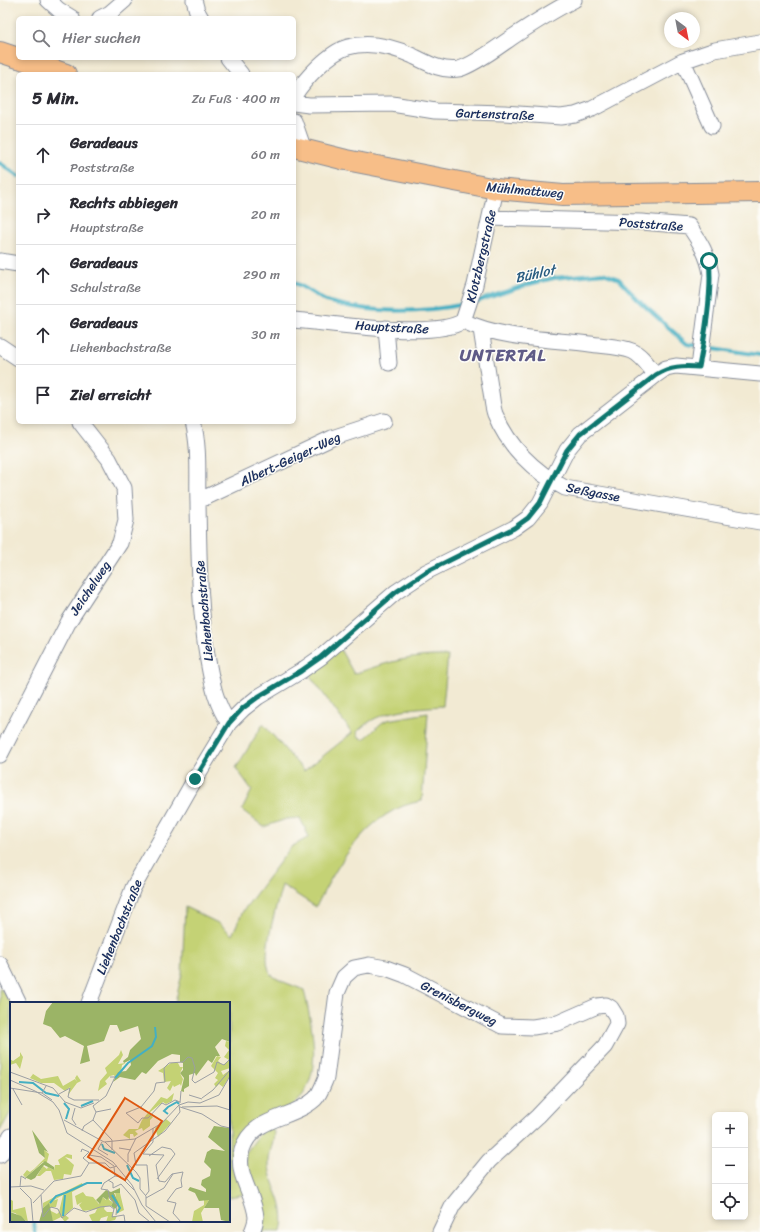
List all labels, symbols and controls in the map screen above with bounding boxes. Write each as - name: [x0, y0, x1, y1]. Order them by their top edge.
- north arrow: [664, 12, 700, 48]
- search box: [16, 16, 296, 60]
- text: Hier suchen: [62, 25, 141, 51]
- icon: search: [30, 27, 52, 49]
- text: 5 Min.: [32, 83, 80, 113]
- text: Zu Fuß · 400 m: [191, 87, 280, 110]
- street label: Gartenstraße: [455, 101, 535, 127]
- text: Geradeaus: [70, 130, 138, 156]
- text: 60 m: [251, 143, 280, 166]
- icon: ahead: [32, 144, 54, 166]
- text: Poststraße: [70, 156, 134, 179]
- street label: Mühlmattweg: [485, 175, 565, 205]
- text: Rechts abbiegen: [70, 190, 178, 216]
- text: 20 m: [251, 203, 280, 226]
- icon: right: [32, 204, 54, 226]
- street label: Klotzbergstraße: [459, 207, 503, 305]
- street label: Poststraße: [618, 210, 684, 238]
- text: Hauptstraße: [70, 216, 144, 239]
- text: Geradeaus: [70, 250, 138, 276]
- route start: [700, 252, 718, 270]
- water label: Bühlot: [513, 257, 560, 290]
- text: 290 m: [243, 263, 280, 286]
- icon: ahead: [32, 264, 54, 286]
- text: Schulstraße: [70, 276, 141, 299]
- text: Geradeaus: [70, 310, 138, 336]
- street label: Hauptstraße: [355, 314, 430, 340]
- text: 30 m: [251, 323, 280, 346]
- icon: ahead: [32, 324, 54, 346]
- text: Liehenbachstraße: [70, 336, 171, 359]
- district label: UNTERTAL: [460, 340, 546, 370]
- text: Ziel erreicht: [70, 382, 151, 408]
- icon: arrive: [32, 384, 54, 406]
- street label: Albert-Geiger-Weg: [235, 425, 345, 493]
- street label: Seßgasse: [564, 476, 622, 508]
- street label: Jeichelweg: [63, 556, 117, 621]
- street label: Liehenbachstraße: [188, 560, 220, 662]
- route end: [186, 770, 204, 788]
- street label: Liehenbachstraße: [89, 876, 149, 978]
- street label: Grenisbergweg: [417, 974, 502, 1032]
- inset map: [10, 1002, 230, 1222]
- map controls: [712, 1112, 748, 1220]
- button: +: [712, 1112, 748, 1148]
- button: −: [712, 1148, 748, 1184]
- button: locate: [712, 1184, 748, 1220]

